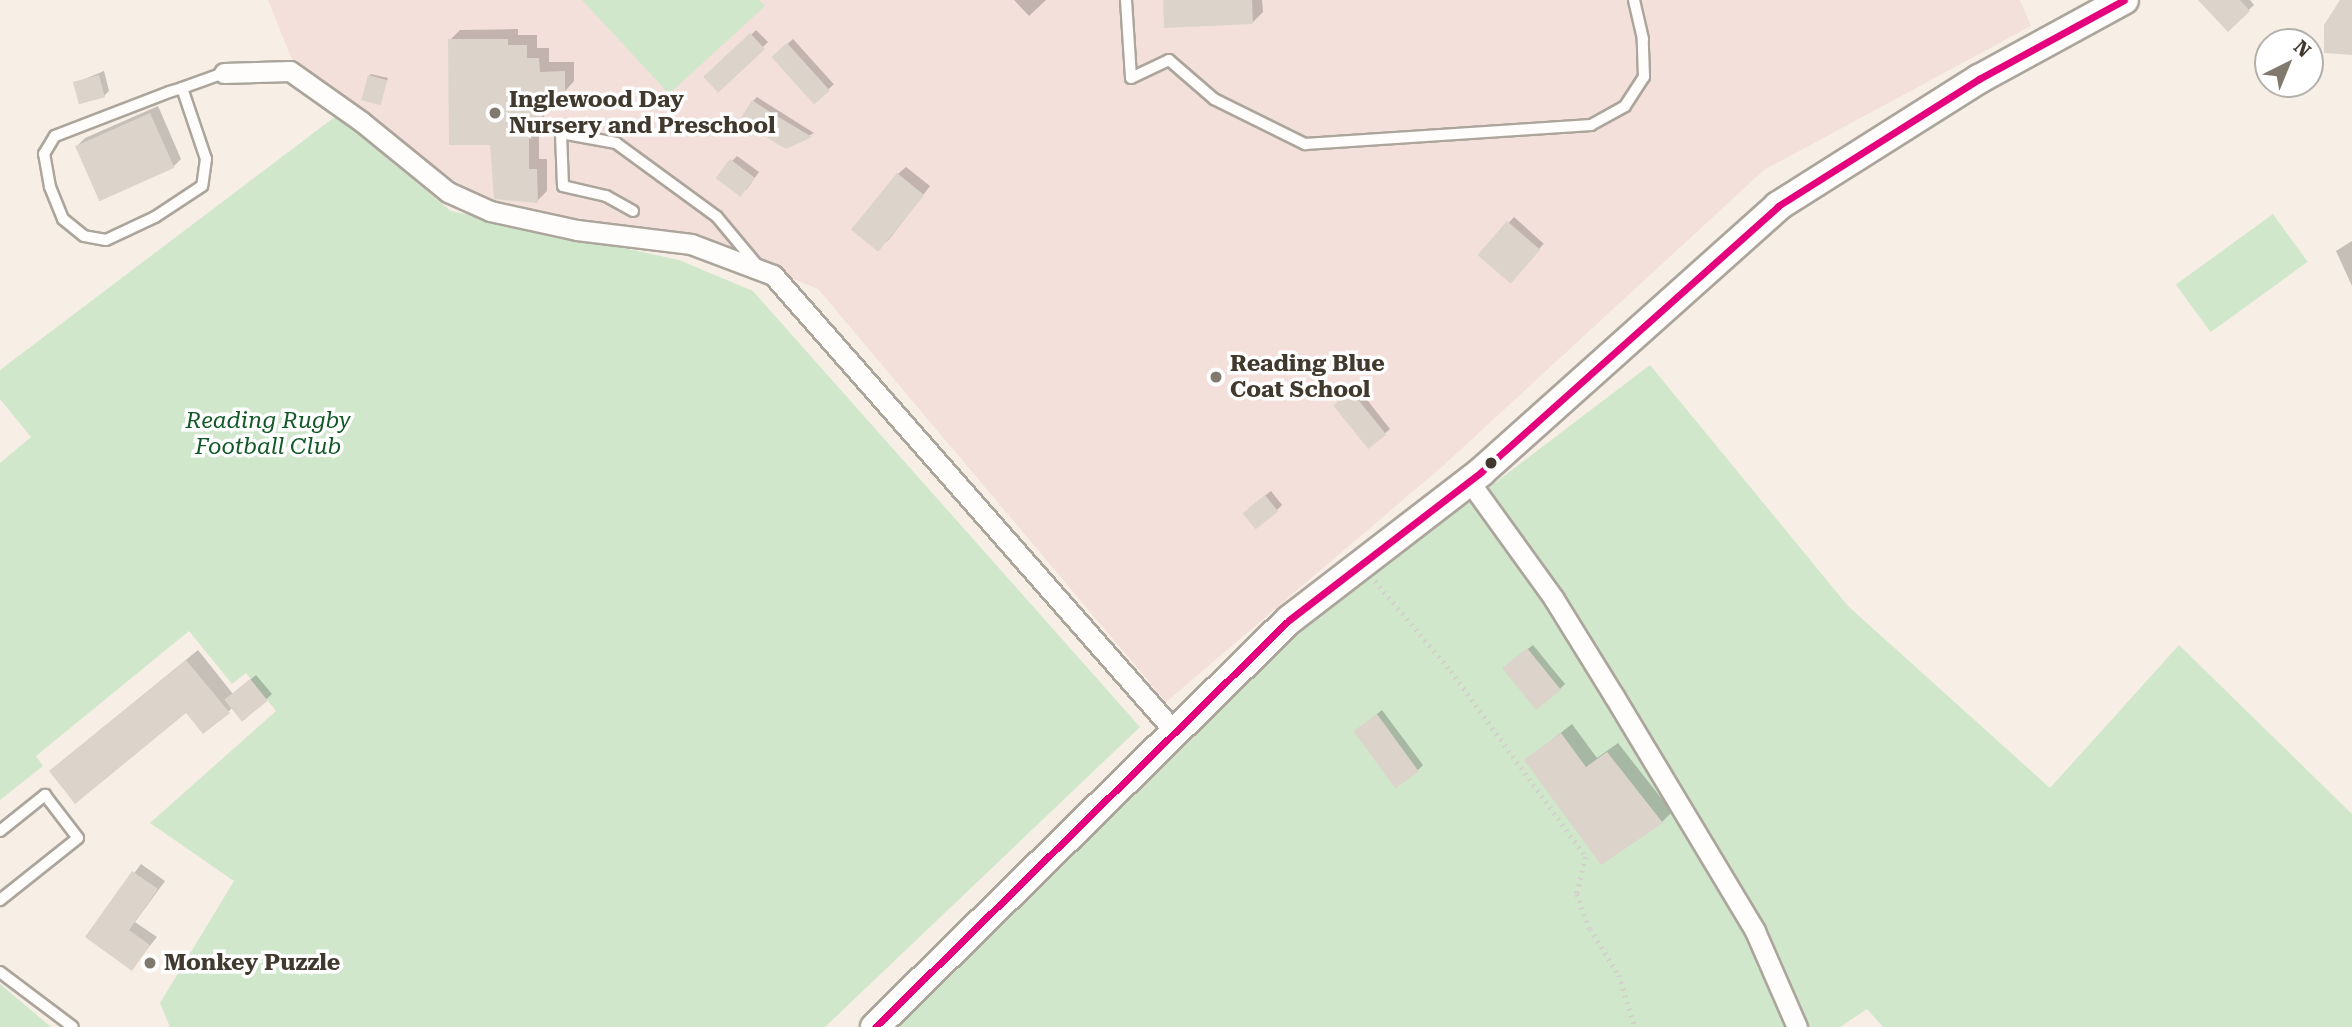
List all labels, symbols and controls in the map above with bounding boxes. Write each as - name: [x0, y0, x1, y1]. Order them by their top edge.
- north arrow: [2254, 28, 2324, 98]
- text: N: [2289, 35, 2315, 62]
- place label: Inglewood Day Nursery and Preschool: [509, 86, 776, 140]
- marker: Inglewood Day Nursery and Preschool: [487, 105, 503, 121]
- place label: Reading Blue Coat School: [1230, 350, 1385, 404]
- marker: Reading Blue Coat School: [1208, 369, 1224, 385]
- park label: Reading Rugby Football Club: [186, 407, 350, 461]
- unlabelled marker: [1484, 456, 1498, 470]
- place label: Monkey Puzzle: [164, 949, 340, 977]
- marker: Monkey Puzzle: [142, 955, 158, 971]

